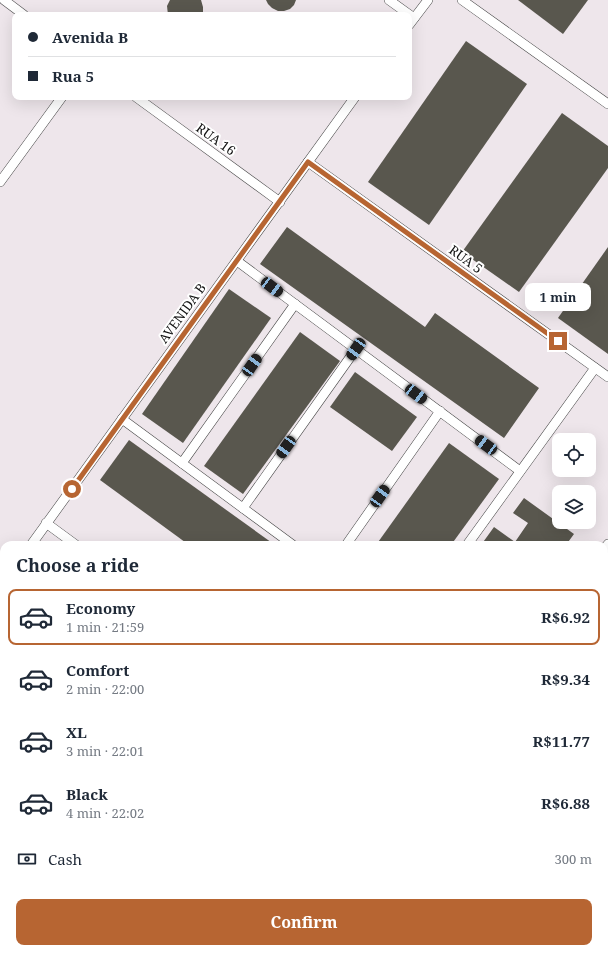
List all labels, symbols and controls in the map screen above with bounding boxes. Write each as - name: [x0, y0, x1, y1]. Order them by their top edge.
- text: Avenida B: [52, 27, 128, 47]
- text: Rua 5: [52, 66, 94, 86]
- street label: RUA 16: [193, 119, 239, 159]
- street label: RUA 5: [446, 241, 486, 277]
- car: [259, 275, 285, 299]
- street label: AVENIDA B: [154, 279, 210, 347]
- callout: 1 min: [525, 283, 591, 311]
- text: 1 min: [540, 288, 576, 306]
- route end: [549, 332, 567, 350]
- car: [344, 336, 368, 362]
- car: [240, 352, 264, 378]
- car: [403, 382, 429, 406]
- car: [473, 433, 499, 457]
- map controls: [552, 433, 596, 529]
- button: locate: [552, 433, 596, 477]
- car: [274, 434, 298, 460]
- route start: [63, 480, 81, 498]
- car: [368, 483, 392, 509]
- button: layers: [552, 485, 596, 529]
- text: Choose a ride: [16, 553, 139, 577]
- text: Economy: [66, 598, 135, 618]
- icon: car: [18, 599, 54, 635]
- text: R$6.92: [541, 607, 590, 627]
- text: 1 min · 21:59: [66, 618, 144, 636]
- text: Comfort: [66, 660, 129, 680]
- icon: car: [18, 661, 54, 697]
- text: R$9.34: [541, 669, 590, 689]
- text: 2 min · 22:00: [66, 680, 144, 698]
- text: XL: [66, 722, 87, 742]
- icon: car: [18, 723, 54, 759]
- text: R$11.77: [533, 731, 590, 751]
- text: 3 min · 22:01: [66, 742, 144, 760]
- text: Black: [66, 784, 108, 804]
- icon: car: [18, 785, 54, 821]
- text: R$6.88: [541, 793, 590, 813]
- text: 4 min · 22:02: [66, 804, 144, 822]
- icon: cash: [16, 848, 38, 870]
- text: Cash: [48, 849, 82, 869]
- text: 300 m: [555, 850, 592, 868]
- button: Confirm: [16, 899, 592, 945]

